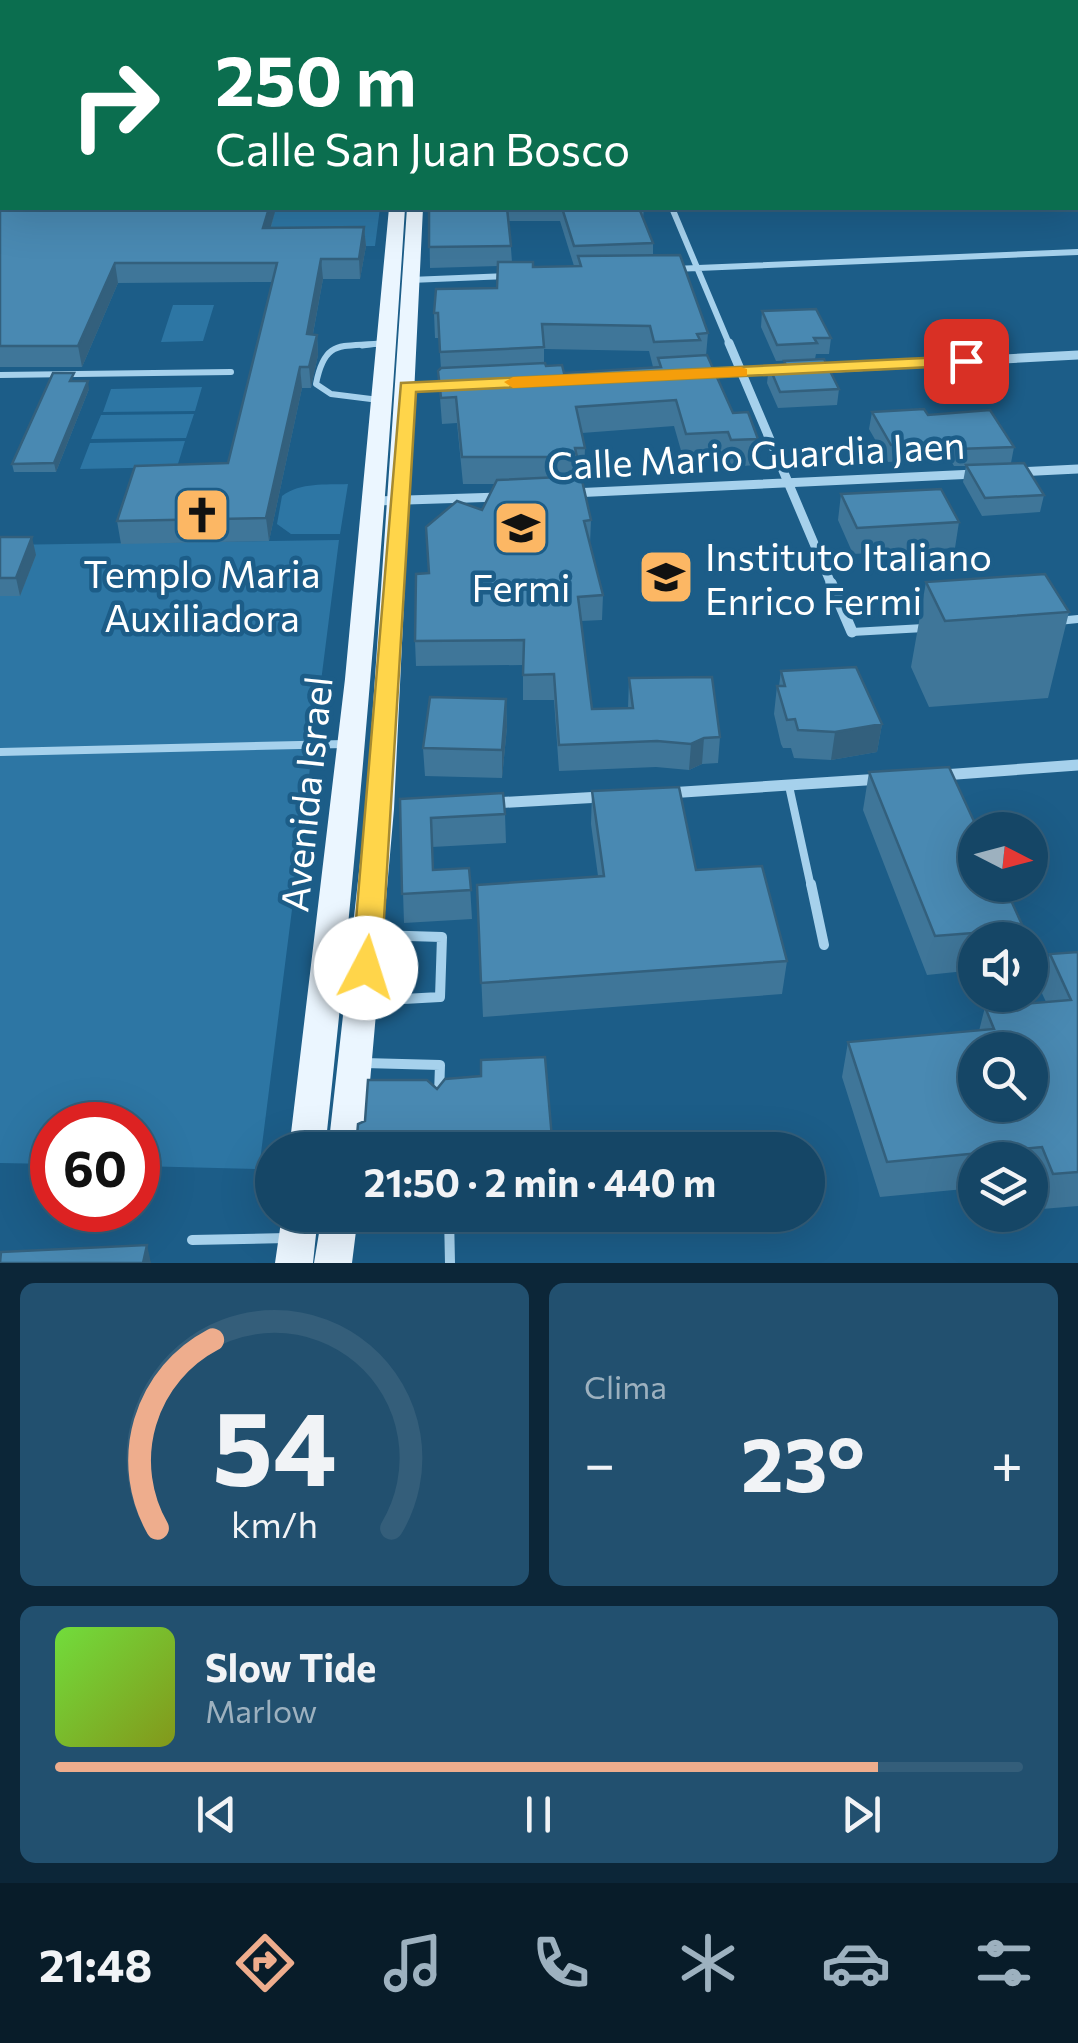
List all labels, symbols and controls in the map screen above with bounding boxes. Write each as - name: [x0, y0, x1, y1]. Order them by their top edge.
- text: 250 m: [215, 35, 417, 120]
- icon: right: [50, 40, 180, 170]
- text: Calle San Juan Bosco: [215, 120, 630, 175]
- pin: [924, 319, 1009, 404]
- icon: arrive: [939, 334, 994, 389]
- street label: Calle Mario Guardia Jaen: [546, 420, 966, 488]
- church icon: Templo Maria Auxiliadora: [172, 485, 232, 545]
- school or university icon: Fermi: [491, 498, 551, 558]
- place label: Instituto Italiano Enrico Fermi: [705, 532, 992, 623]
- school or university icon: Instituto Italiano Enrico Fermi: [636, 547, 696, 607]
- place label: Templo Maria Auxiliadora: [83, 549, 321, 640]
- place label: Fermi: [471, 563, 571, 610]
- street label: Avenida Israel: [269, 674, 341, 914]
- north arrow: [958, 812, 1048, 902]
- map controls: [958, 812, 1048, 1232]
- position arrow: [314, 916, 418, 1020]
- button: sound: [958, 922, 1048, 1012]
- button: search: [958, 1032, 1048, 1122]
- speed limit sign: 60: [30, 1102, 160, 1232]
- button: layers: [958, 1142, 1048, 1232]
- text: 21:50 · 2 min · 440 m: [364, 1158, 716, 1205]
- text: Clima: [584, 1366, 667, 1406]
- text: 54: [212, 1380, 337, 1507]
- text: 23°: [741, 1416, 865, 1507]
- text: −: [584, 1428, 615, 1495]
- text: +: [991, 1428, 1023, 1495]
- text: km/h: [231, 1502, 318, 1545]
- text: Slow Tide: [205, 1643, 376, 1690]
- text: Marlow: [205, 1690, 317, 1730]
- icon: previous: [189, 1787, 244, 1842]
- icon: pause: [511, 1787, 566, 1842]
- icon: next: [834, 1787, 889, 1842]
- icon: directions: [230, 1928, 300, 1998]
- icon: music: [378, 1928, 448, 1998]
- icon: phone: [526, 1928, 596, 1998]
- icon: climate: [673, 1928, 743, 1998]
- icon: car: [821, 1928, 891, 1998]
- icon: filters: [969, 1928, 1039, 1998]
- text: 21:48: [39, 1936, 152, 1991]

